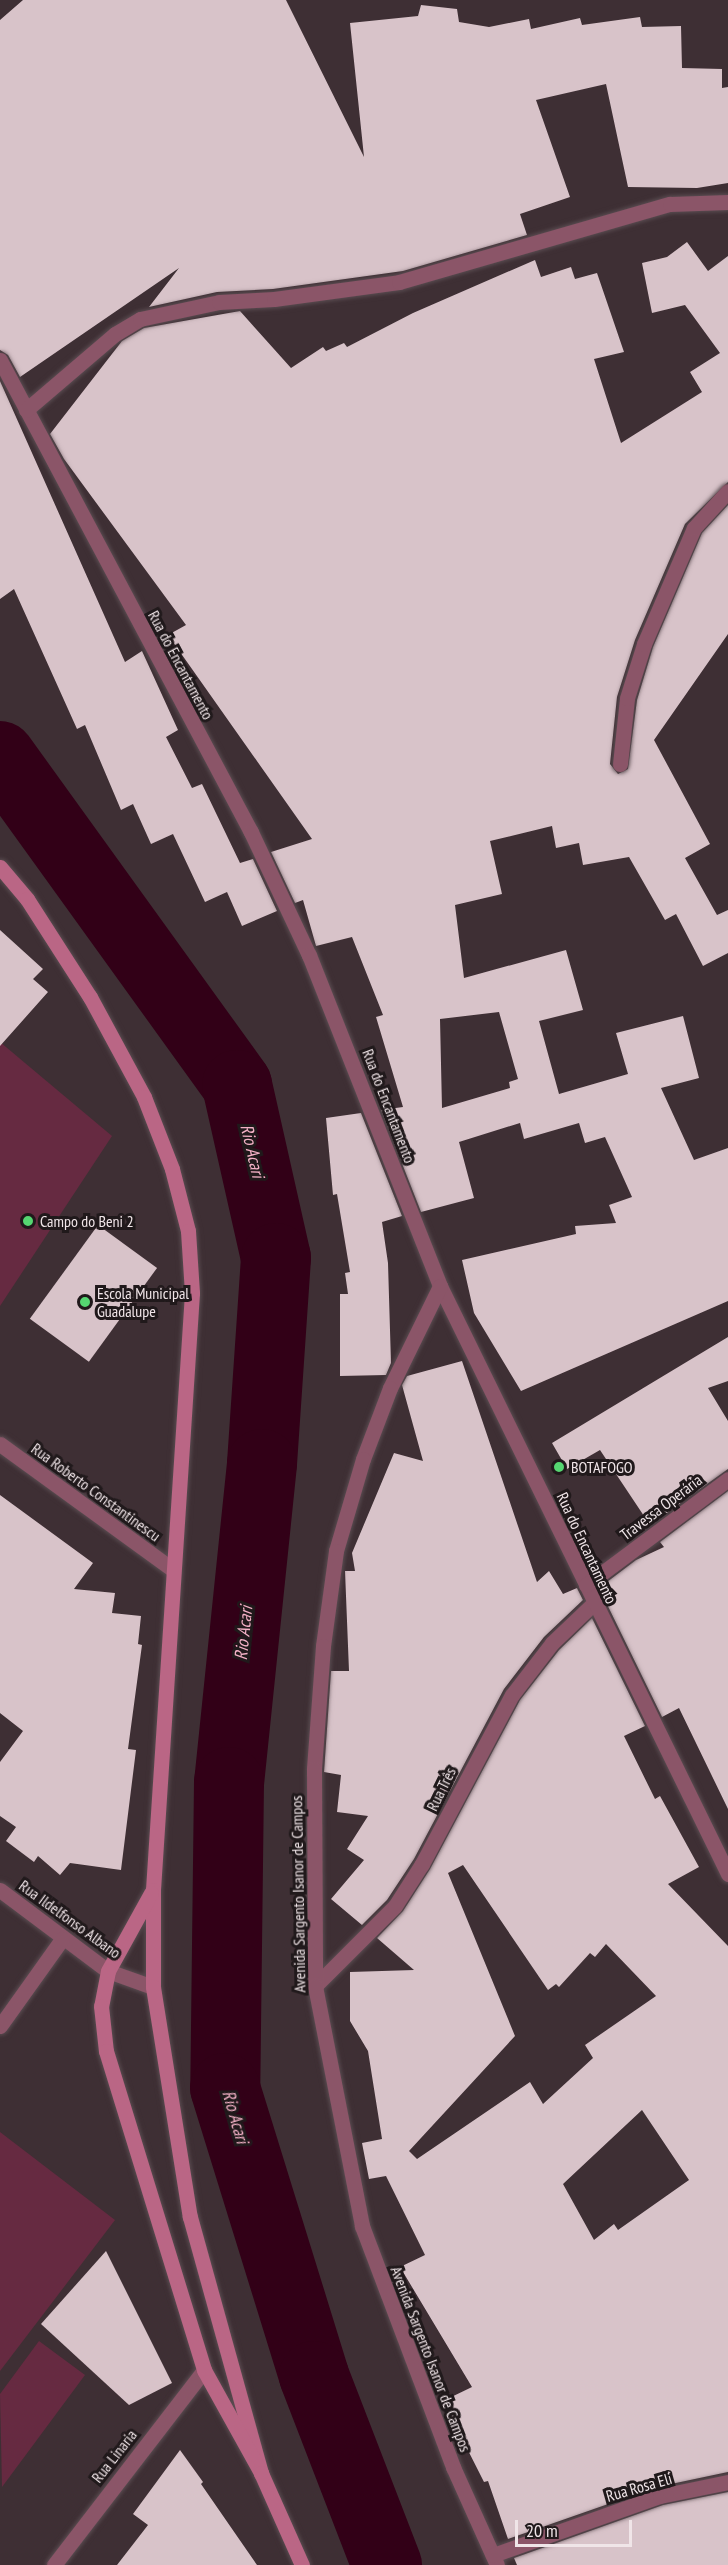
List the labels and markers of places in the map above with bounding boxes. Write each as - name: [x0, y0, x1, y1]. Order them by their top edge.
- place label: Campo do Beni 2: [40, 1211, 134, 1231]
- marker: Campo do Beni 2: [21, 1214, 35, 1228]
- place label: Escola Municipal Guadalupe: [97, 1283, 189, 1321]
- marker: Escola Municipal Guadalupe: [78, 1295, 92, 1309]
- place label: BOTAFOGO: [571, 1457, 633, 1477]
- marker: BOTAFOGO: [552, 1460, 566, 1474]

